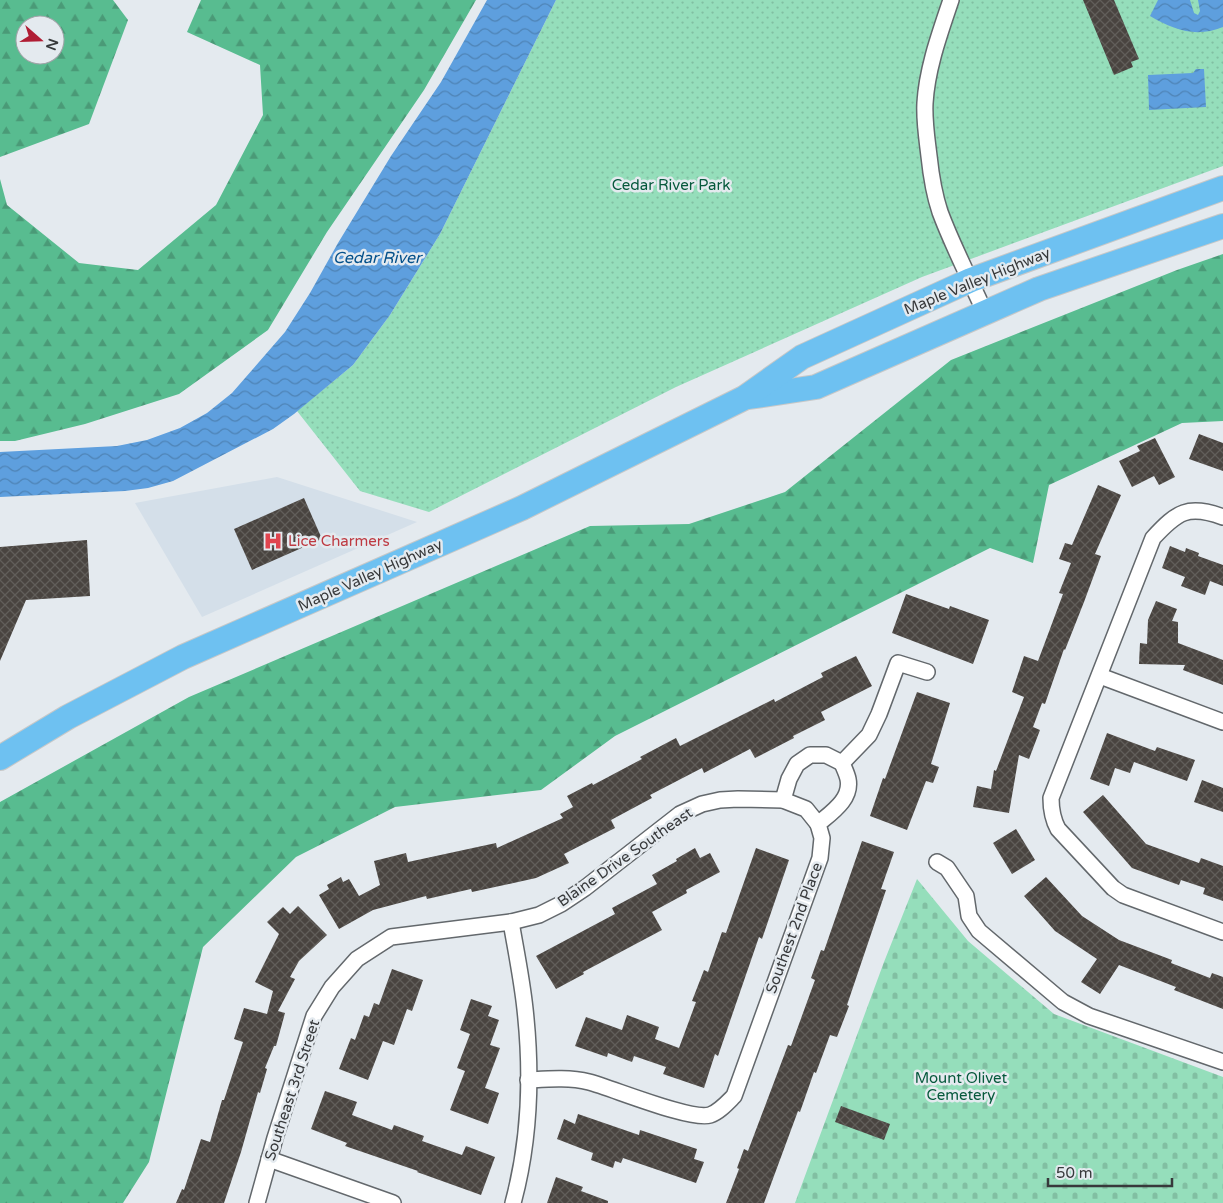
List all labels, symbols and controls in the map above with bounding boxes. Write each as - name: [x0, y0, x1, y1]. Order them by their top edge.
- north arrow: [15, 15, 65, 65]
- text: N: [42, 36, 62, 52]
- park label: Cedar River Park: [612, 176, 730, 194]
- street label: Maple Valley Highway: [901, 243, 1053, 319]
- water label: Cedar River: [333, 248, 423, 268]
- hospital icon: Lice Charmers: [262, 530, 284, 552]
- place label: Lice Charmers: [288, 532, 390, 550]
- street label: Maple Valley Highway: [295, 535, 445, 615]
- street label: Blaine Drive Southeast: [554, 803, 696, 910]
- street label: Southest 2nd Place: [762, 860, 826, 996]
- street label: Southeast 3rd Street: [261, 1017, 323, 1163]
- park label: Mount Olivet Cemetery: [915, 1069, 1008, 1104]
- scale bar: [1048, 1156, 1172, 1188]
- text: 50 m: [1056, 1164, 1093, 1182]

